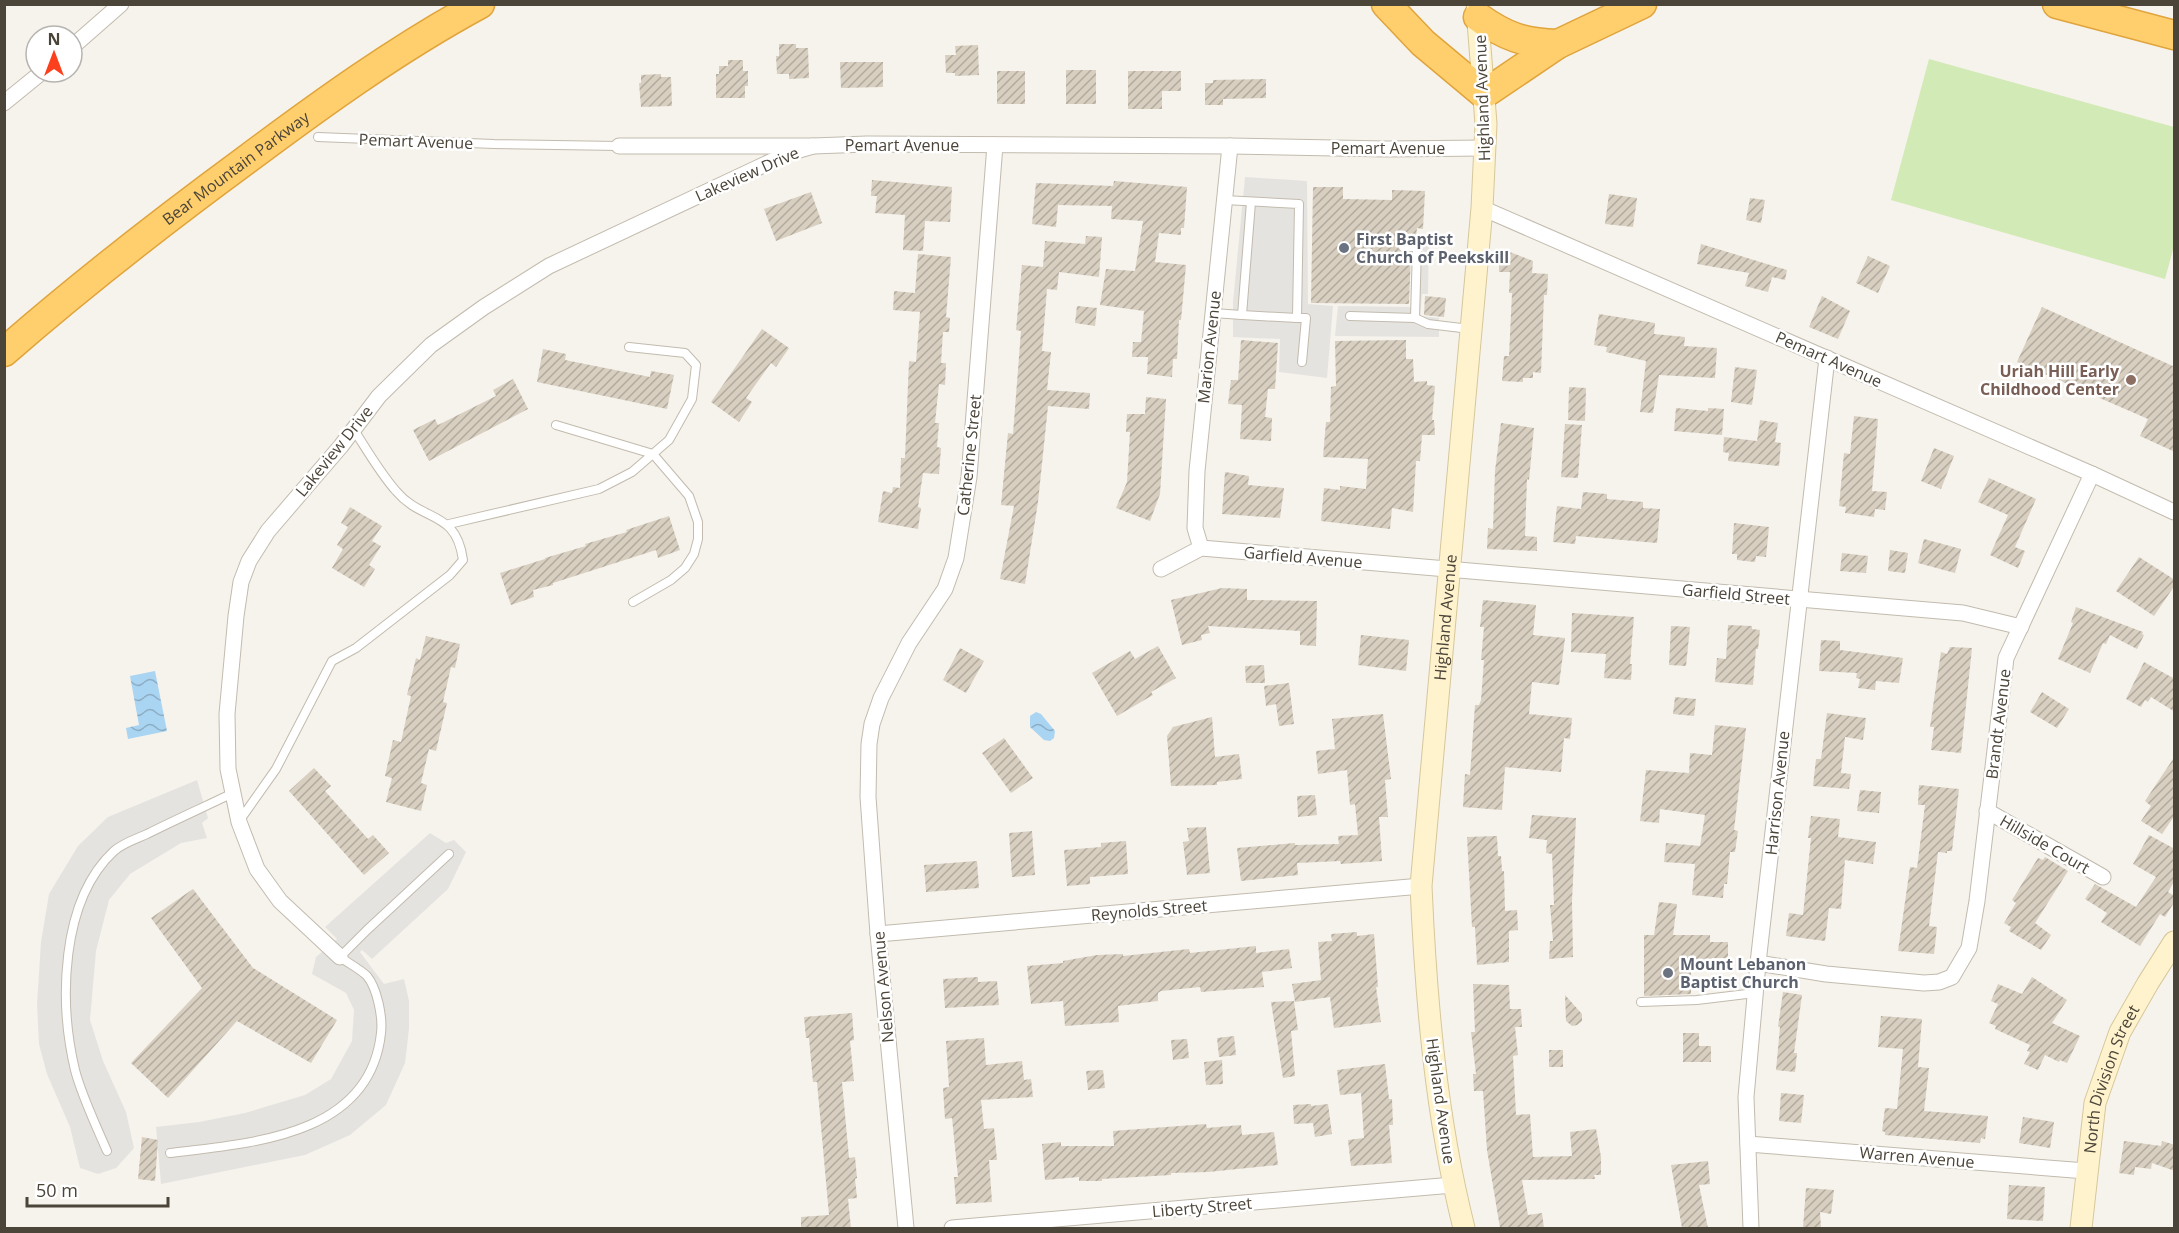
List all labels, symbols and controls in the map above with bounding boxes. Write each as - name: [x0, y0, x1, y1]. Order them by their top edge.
- north arrow: [24, 24, 84, 84]
- text: N: [47, 28, 61, 50]
- street label: Highland Avenue: [1469, 34, 1495, 162]
- street label: Bear Mountain Parkway: [158, 105, 314, 230]
- street label: Pemart Avenue: [358, 128, 474, 154]
- street label: Pemart Avenue: [845, 134, 959, 156]
- street label: Pemart Avenue: [1331, 137, 1445, 159]
- street label: Lakeview Drive: [692, 141, 802, 207]
- place label: First Baptist Church of Peekskill: [1356, 228, 1509, 268]
- marker: First Baptist Church of Peekskill: [1337, 241, 1351, 255]
- street label: Marion Avenue: [1192, 290, 1226, 404]
- street label: Pemart Avenue: [1772, 326, 1886, 392]
- place label: Uriah Hill Early Childhood Center: [1980, 360, 2120, 400]
- marker: Uriah Hill Early Childhood Center: [2124, 373, 2138, 387]
- street label: Catherine Street: [952, 393, 986, 517]
- street label: Lakeview Drive: [290, 401, 378, 501]
- street label: Garfield Avenue: [1243, 541, 1363, 573]
- street label: Highland Avenue: [1429, 553, 1462, 681]
- street label: Garfield Street: [1681, 578, 1791, 610]
- street label: Brandt Avenue: [1980, 668, 2016, 780]
- street label: Harrison Avenue: [1760, 730, 1794, 856]
- street label: Hillside Court: [1996, 809, 2094, 879]
- street label: Reynolds Street: [1090, 894, 1208, 926]
- street label: Nelson Avenue: [867, 930, 899, 1044]
- place label: Mount Lebanon Baptist Church: [1680, 953, 1806, 993]
- marker: Mount Lebanon Baptist Church: [1661, 966, 1675, 980]
- street label: North Division Street: [2078, 1000, 2144, 1154]
- street label: Highland Avenue: [1421, 1037, 1461, 1165]
- street label: Warren Avenue: [1859, 1141, 1975, 1173]
- scale bar: [27, 1170, 168, 1208]
- text: 50 m: [36, 1178, 78, 1202]
- street label: Liberty Street: [1151, 1192, 1253, 1222]

